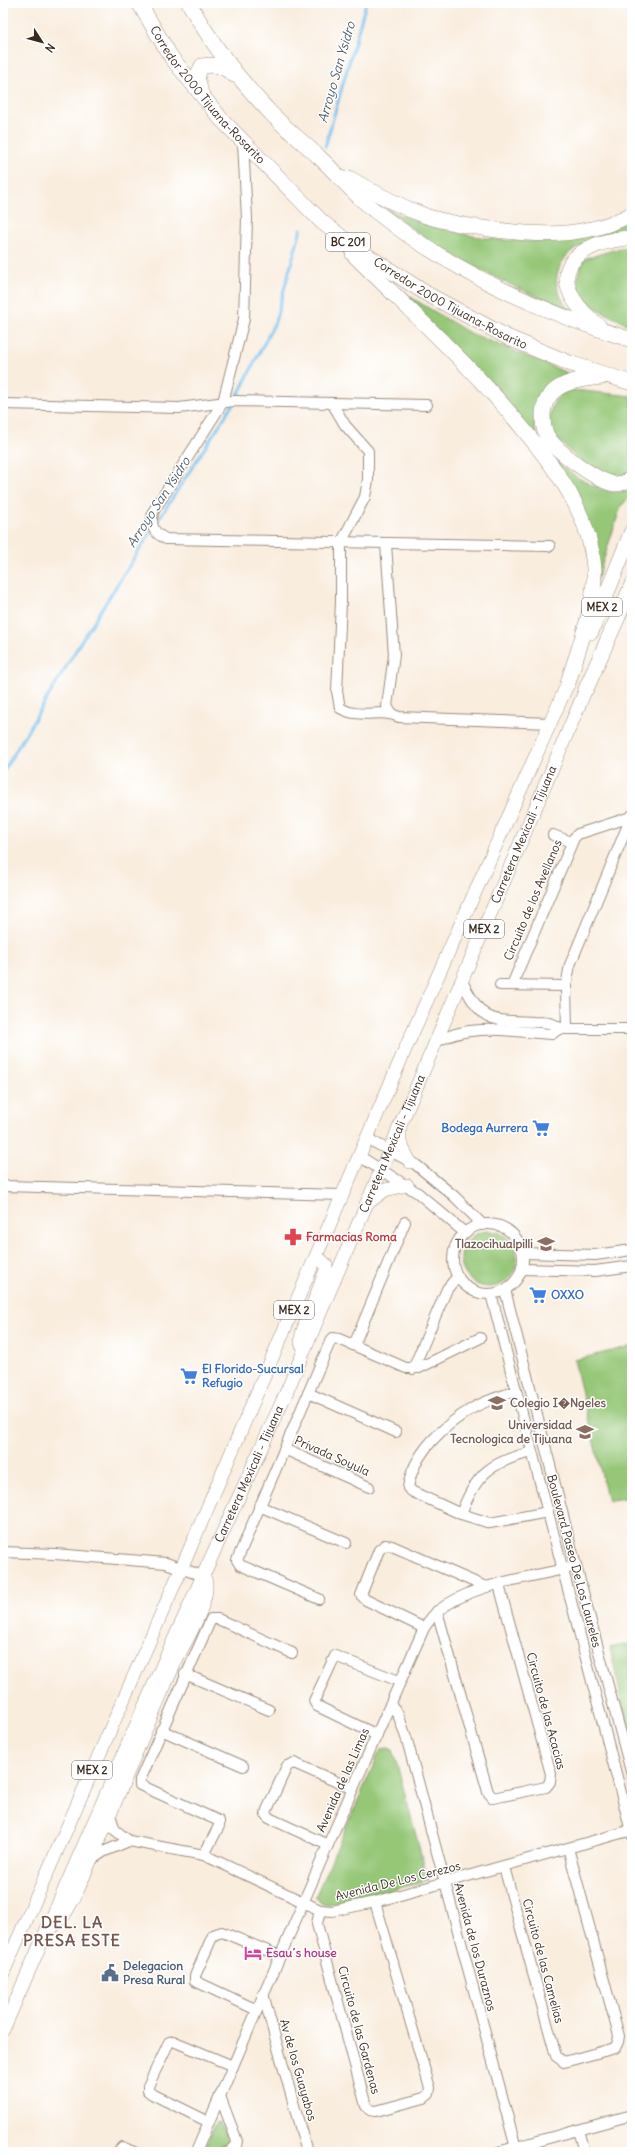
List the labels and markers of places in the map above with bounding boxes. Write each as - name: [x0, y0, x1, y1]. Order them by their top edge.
- supermarket icon: Bodega Aurrera: [531, 1118, 551, 1138]
- place label: Bodega Aurrera: [441, 1120, 528, 1136]
- pharmacy icon: Farmacias Roma: [283, 1227, 303, 1247]
- place label: Farmacias Roma: [306, 1229, 397, 1244]
- school or university icon: Tlazocihualpilli: [536, 1234, 556, 1254]
- place label: Tlazocihualpilli: [455, 1236, 533, 1252]
- supermarket icon: OXXO: [528, 1285, 548, 1305]
- place label: OXXO: [551, 1287, 584, 1302]
- place label: El Florido-Sucursal Refugio: [202, 1361, 304, 1391]
- supermarket icon: El Florido-Sucursal Refugio: [179, 1366, 199, 1386]
- school or university icon: Colegio I�Ngeles: [487, 1393, 507, 1413]
- place label: Colegio I�Ngeles: [510, 1395, 606, 1411]
- place label: Universidad Tecnologica de Tijuana: [450, 1417, 572, 1447]
- school or university icon: Universidad Tecnologica de Tijuana: [575, 1422, 595, 1442]
- hotel icon: Esau´s house: [243, 1943, 263, 1963]
- place label: Esau´s house: [266, 1945, 337, 1960]
- place label: Delegacion Presa Rural: [123, 1958, 186, 1987]
- public building icon: Delegacion Presa Rural: [100, 1963, 120, 1983]

